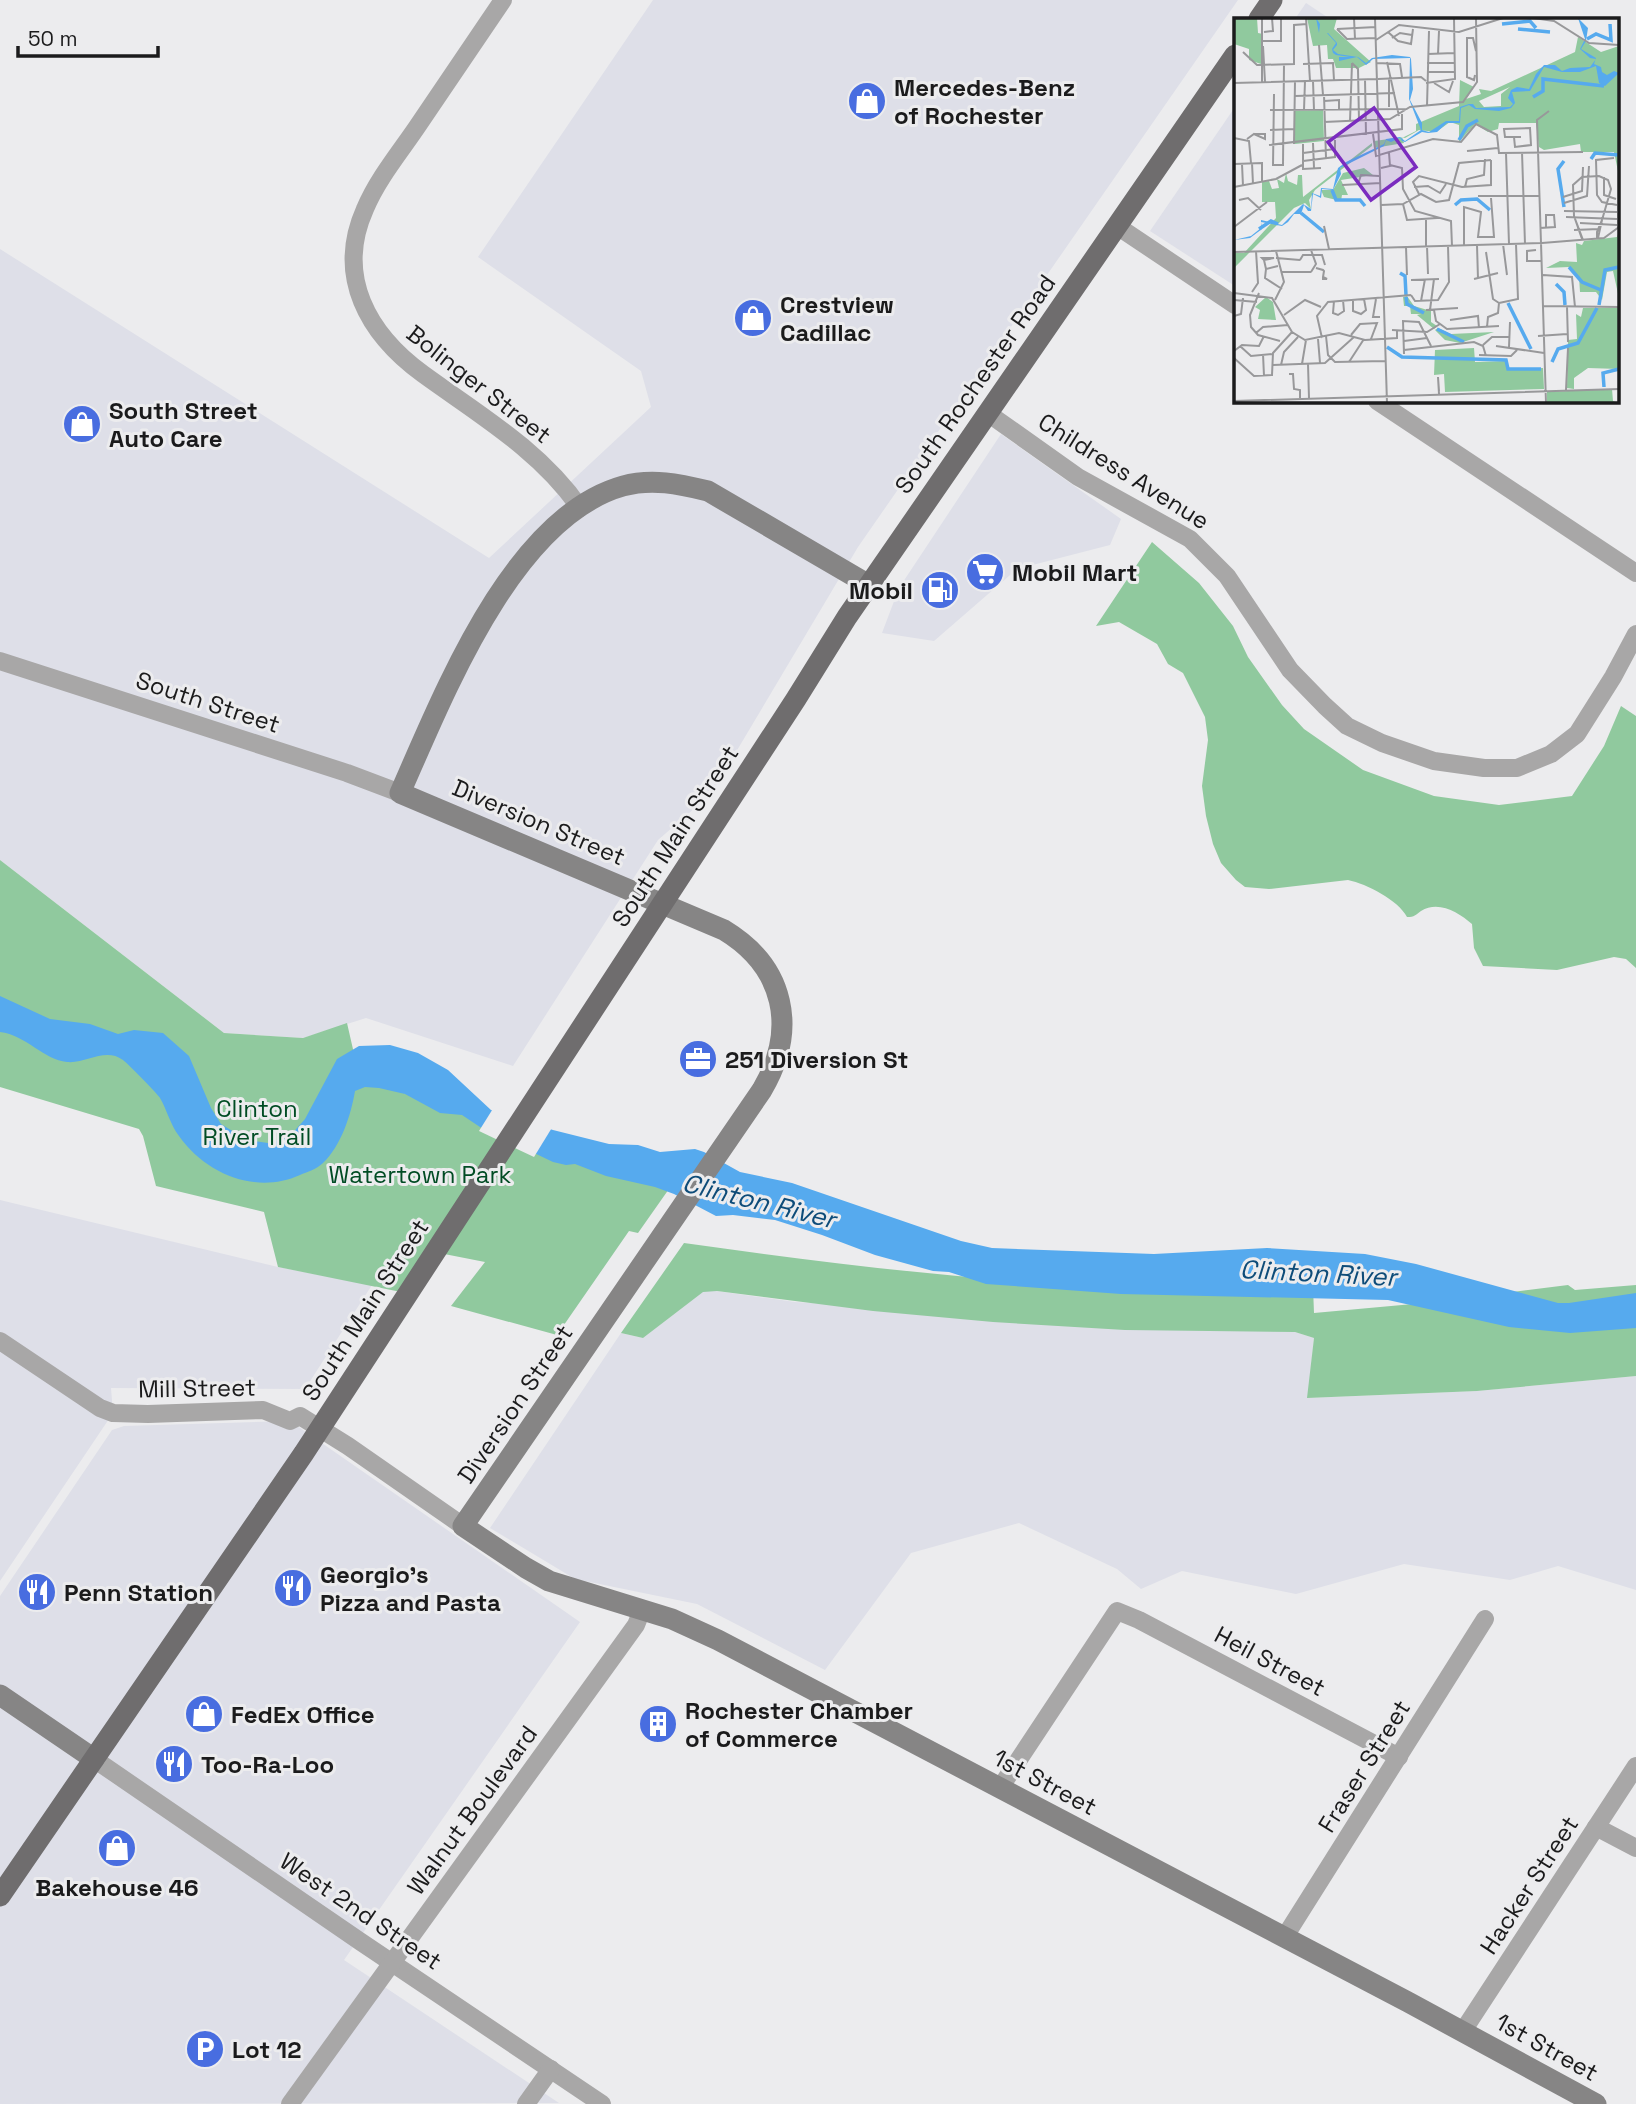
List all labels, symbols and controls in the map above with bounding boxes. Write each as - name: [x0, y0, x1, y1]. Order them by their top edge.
- scale bar: [18, 14, 158, 58]
- inset map: [1234, 18, 1618, 402]
- text: 50 m: [28, 25, 78, 52]
- place label: Mercedes-Benz of Rochester: [894, 72, 1075, 131]
- shop icon: Mercedes-Benz of Rochester: [846, 80, 888, 122]
- street label: South Rochester Road: [888, 268, 1062, 500]
- place label: Crestview Cadillac: [780, 289, 894, 348]
- shop icon: Crestview Cadillac: [732, 297, 774, 339]
- street label: Bolinger Street: [400, 318, 558, 450]
- place label: South Street Auto Care: [109, 395, 258, 454]
- shop icon: South Street Auto Care: [61, 403, 103, 445]
- street label: Childress Avenue: [1033, 406, 1215, 536]
- supermarket icon: Mobil Mart: [964, 551, 1006, 593]
- place label: Mobil Mart: [1012, 557, 1138, 588]
- fuel station icon: Mobil: [919, 569, 961, 611]
- place label: Mobil: [849, 575, 913, 606]
- street label: South Street: [132, 664, 284, 740]
- street label: South Main Street: [605, 739, 745, 933]
- street label: Diversion Street: [448, 772, 630, 872]
- office icon: 251 Diversion St: [677, 1038, 719, 1080]
- place label: 251 Diversion St: [725, 1044, 908, 1075]
- park label: Clinton River Trail: [203, 1093, 311, 1152]
- park label: Watertown Park: [329, 1159, 512, 1190]
- water label: Clinton River: [679, 1166, 842, 1237]
- street label: South Main Street: [295, 1213, 435, 1407]
- water label: Clinton River: [1239, 1252, 1400, 1294]
- street label: Diversion Street: [450, 1319, 580, 1489]
- street label: Mill Street: [138, 1371, 256, 1405]
- place label: Georgio's Pizza and Pasta: [320, 1559, 501, 1618]
- restaurant icon: Georgio's Pizza and Pasta: [272, 1567, 314, 1609]
- restaurant icon: Penn Station: [16, 1571, 58, 1613]
- place label: Penn Station: [64, 1577, 213, 1608]
- street label: Heil Street: [1209, 1619, 1331, 1703]
- shop icon: FedEx Office: [183, 1693, 225, 1735]
- street label: Fraser Street: [1311, 1694, 1417, 1838]
- place label: Rochester Chamber of Commerce: [685, 1695, 913, 1754]
- place label: FedEx Office: [231, 1699, 375, 1730]
- building icon: Rochester Chamber of Commerce: [637, 1703, 679, 1745]
- street label: Walnut Boulevard: [400, 1719, 544, 1901]
- street label: 1st Street: [988, 1742, 1102, 1822]
- restaurant icon: Too-Ra-Loo: [153, 1743, 195, 1785]
- place label: Too-Ra-Loo: [201, 1749, 334, 1780]
- street label: Hacker Street: [1473, 1810, 1585, 1960]
- shop icon: Bakehouse 46: [96, 1827, 138, 1869]
- street label: West 2nd Street: [274, 1845, 448, 1977]
- place label: Bakehouse 46: [35, 1872, 199, 1903]
- street label: 1st Street: [1490, 2006, 1604, 2088]
- parking icon: Lot 12: [184, 2028, 226, 2070]
- place label: Lot 12: [232, 2034, 301, 2065]

